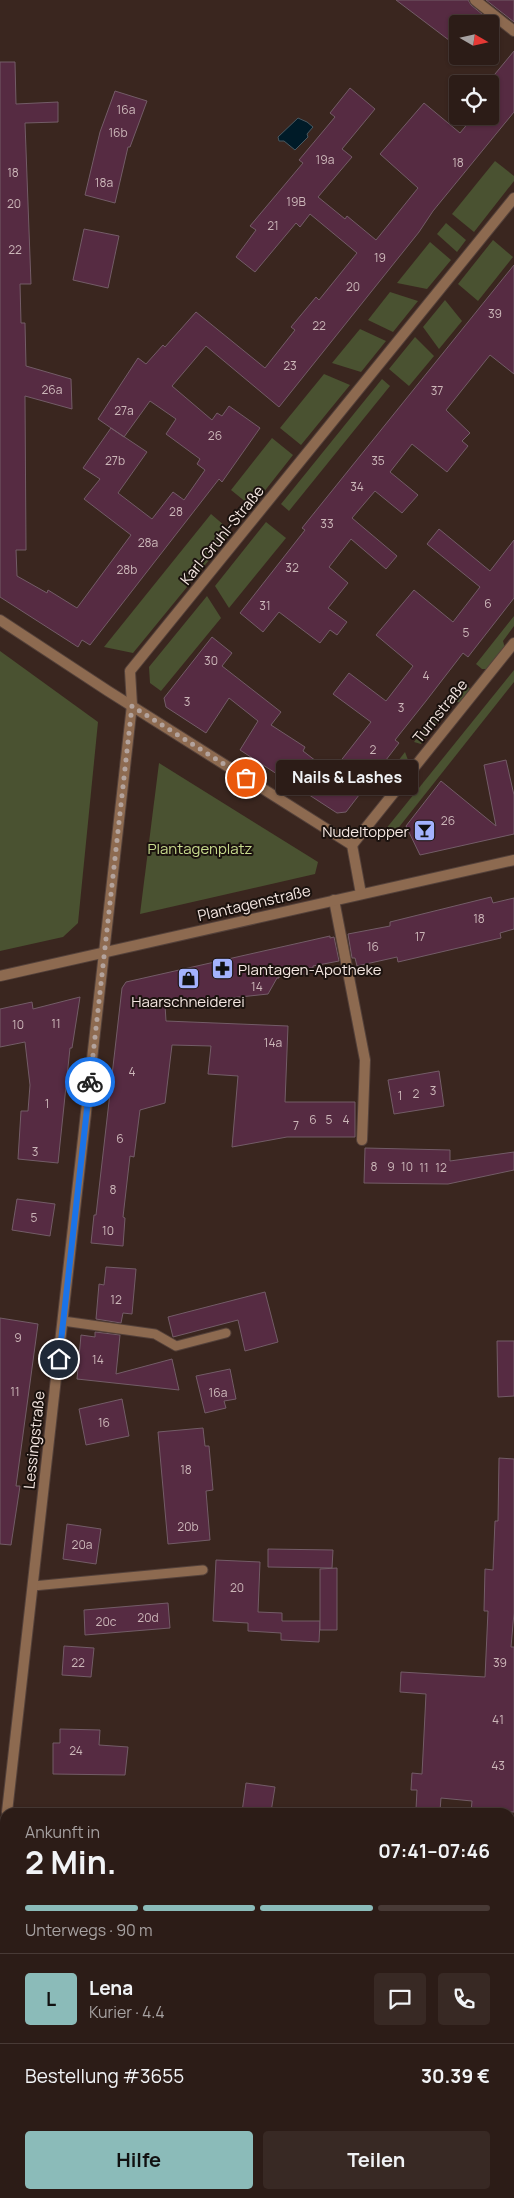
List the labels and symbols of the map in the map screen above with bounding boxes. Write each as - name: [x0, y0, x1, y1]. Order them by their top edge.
- north arrow: [449, 15, 499, 65]
- house number: 16a: [117, 101, 135, 118]
- house number: 16b: [108, 124, 128, 141]
- house number: 19a: [316, 151, 334, 168]
- house number: 18: [452, 154, 464, 171]
- house number: 18: [7, 164, 19, 181]
- house number: 18a: [95, 174, 113, 191]
- house number: 19B: [286, 193, 306, 210]
- house number: 20: [7, 195, 21, 212]
- house number: 21: [267, 217, 279, 234]
- house number: 22: [8, 241, 22, 258]
- house number: 19: [374, 249, 386, 266]
- house number: 20: [346, 278, 360, 295]
- house number: 39: [488, 305, 502, 322]
- house number: 22: [312, 317, 326, 334]
- house number: 23: [283, 357, 297, 374]
- house number: 26a: [42, 381, 62, 398]
- house number: 37: [431, 382, 443, 399]
- house number: 27a: [114, 402, 134, 419]
- house number: 26: [208, 427, 222, 444]
- house number: 27b: [105, 452, 125, 469]
- house number: 35: [371, 452, 385, 469]
- house number: 34: [350, 478, 364, 495]
- street label: Karl-Gruhl-Straße: [175, 481, 269, 589]
- house number: 28: [169, 503, 183, 520]
- house number: 33: [320, 515, 334, 532]
- house number: 28a: [138, 534, 158, 551]
- house number: 32: [285, 559, 299, 576]
- house number: 28b: [117, 561, 137, 578]
- house number: 6: [484, 595, 492, 612]
- house number: 31: [259, 597, 271, 614]
- house number: 5: [463, 624, 470, 641]
- house number: 30: [204, 652, 218, 669]
- house number: 4: [422, 667, 430, 684]
- street label: Turnstraße: [408, 674, 472, 747]
- house number: 3: [184, 693, 190, 710]
- house number: 3: [398, 699, 404, 716]
- house number: 2: [370, 741, 377, 758]
- pin: [225, 757, 267, 799]
- callout: Nails & Lashes: [276, 760, 418, 796]
- house number: 26: [441, 812, 455, 829]
- bar icon: Nudeltopper: [413, 819, 437, 843]
- place label: Nudeltopper: [322, 821, 410, 842]
- park label: Plantagenplatz: [147, 838, 253, 859]
- street label: Plantagenstraße: [195, 880, 313, 926]
- house number: 18: [473, 910, 485, 927]
- house number: 17: [415, 928, 425, 945]
- house number: 16: [367, 938, 379, 955]
- pharmacy icon: Plantagen-Apotheke: [210, 957, 234, 981]
- place label: Plantagen-Apotheke: [238, 959, 382, 980]
- shop icon: Haarschneiderei: [176, 966, 200, 990]
- house number: 14: [251, 978, 263, 995]
- place label: Haarschneiderei: [131, 991, 245, 1012]
- house number: 11: [51, 1015, 61, 1032]
- house number: 10: [12, 1016, 24, 1033]
- house number: 14a: [264, 1034, 282, 1051]
- courier: [65, 1057, 115, 1107]
- house number: 4: [128, 1063, 136, 1080]
- house number: 3: [430, 1082, 436, 1099]
- house number: 2: [413, 1085, 420, 1102]
- house number: 1: [398, 1087, 402, 1104]
- house number: 1: [45, 1095, 49, 1112]
- house number: 6: [309, 1111, 317, 1128]
- house number: 5: [326, 1111, 333, 1128]
- house number: 4: [342, 1111, 350, 1128]
- house number: 7: [293, 1117, 299, 1134]
- house number: 6: [116, 1130, 124, 1147]
- house number: 3: [32, 1143, 38, 1160]
- house number: 8: [371, 1158, 378, 1175]
- house number: 9: [387, 1158, 395, 1175]
- house number: 10: [401, 1158, 413, 1175]
- house number: 11: [419, 1159, 429, 1176]
- house number: 12: [435, 1159, 447, 1176]
- house number: 8: [110, 1181, 117, 1198]
- house number: 5: [31, 1209, 38, 1226]
- house number: 10: [102, 1222, 114, 1239]
- house number: 12: [110, 1291, 122, 1308]
- house number: 9: [14, 1329, 22, 1346]
- pin: [38, 1338, 80, 1380]
- house number: 14: [92, 1351, 104, 1368]
- house number: 11: [10, 1383, 20, 1400]
- house number: 16a: [209, 1384, 227, 1401]
- street label: Lessingstraße: [18, 1390, 50, 1490]
- house number: 16: [98, 1414, 110, 1431]
- house number: 18: [180, 1461, 192, 1478]
- house number: 20b: [177, 1518, 199, 1535]
- house number: 20a: [72, 1536, 92, 1553]
- house number: 20: [230, 1579, 244, 1596]
- house number: 20d: [137, 1609, 159, 1626]
- house number: 20c: [96, 1613, 117, 1630]
- house number: 22: [71, 1654, 85, 1671]
- house number: 39: [493, 1654, 507, 1671]
- house number: 41: [492, 1711, 504, 1728]
- house number: 24: [69, 1742, 83, 1759]
- house number: 43: [491, 1757, 505, 1774]

